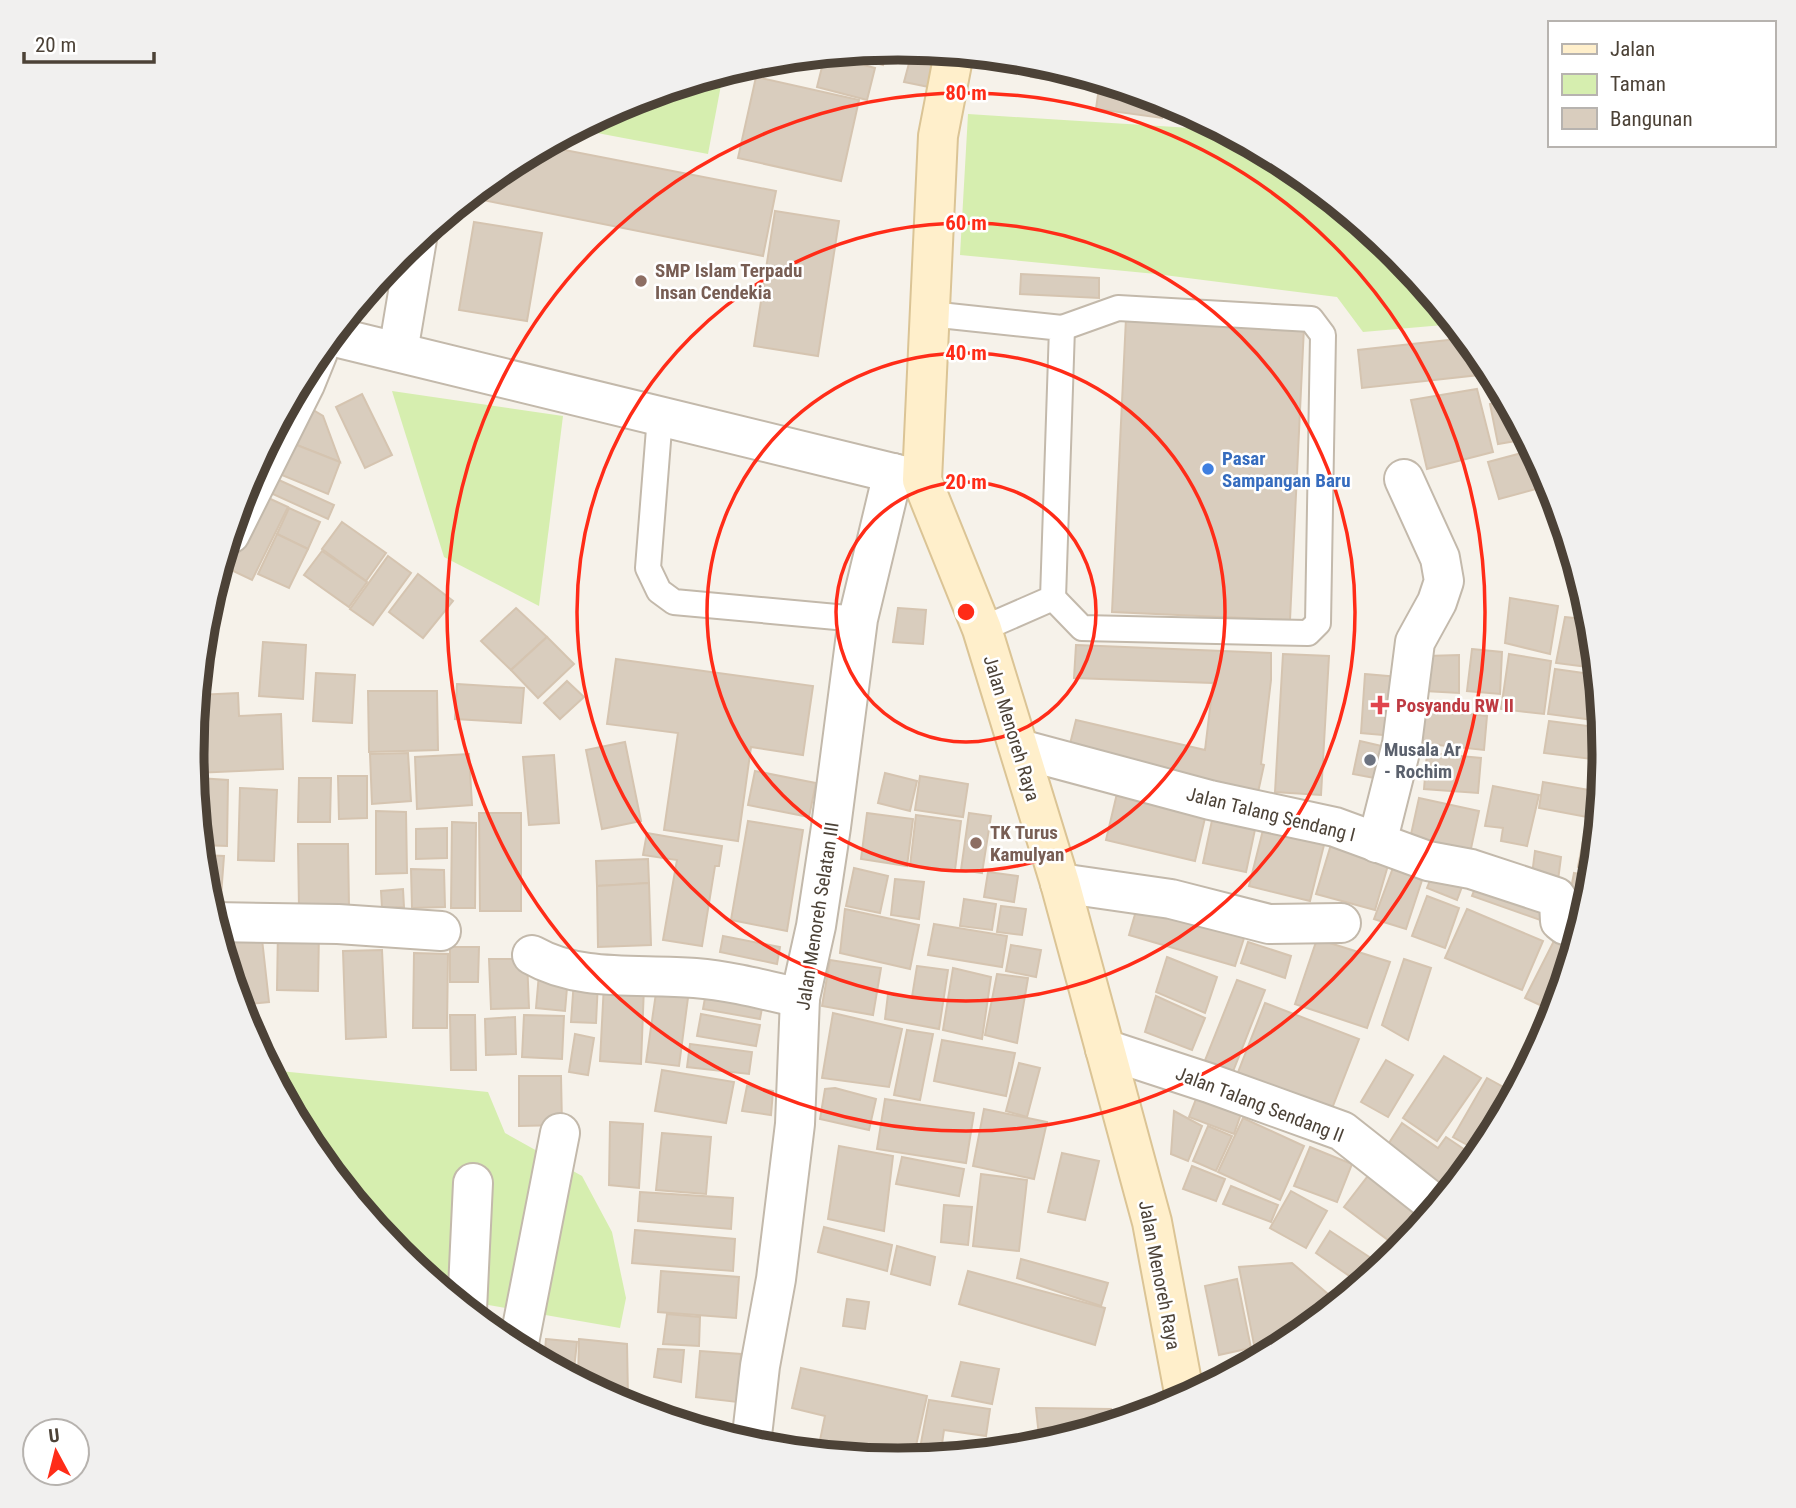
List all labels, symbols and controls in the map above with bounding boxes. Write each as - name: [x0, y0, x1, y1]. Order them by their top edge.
- scale bar: [24, 21, 154, 65]
- legend: [1548, 21, 1775, 147]
- text: 20 m: [35, 33, 76, 57]
- text: Jalan: [1610, 37, 1655, 61]
- text: Taman: [1610, 72, 1666, 96]
- text: 80 m: [945, 81, 987, 105]
- text: Bangunan: [1610, 107, 1693, 131]
- text: 60 m: [945, 211, 987, 235]
- place label: SMP Islam Terpadu Insan Cendekia: [655, 259, 802, 304]
- marker: SMP Islam Terpadu Insan Cendekia: [633, 273, 649, 289]
- text: 40 m: [945, 341, 987, 365]
- place label: Pasar Sampangan Baru: [1222, 447, 1351, 492]
- marker: Pasar Sampangan Baru: [1200, 461, 1216, 477]
- text: 20 m: [945, 470, 987, 494]
- centre of rings: [954, 600, 978, 624]
- street label: Jalan Menoreh Raya: [978, 652, 1045, 804]
- place label: Posyandu RW II: [1396, 694, 1514, 717]
- marker: Posyandu RW II: [1370, 695, 1390, 715]
- place label: Musala Ar - Rochim: [1384, 738, 1461, 783]
- marker: Musala Ar - Rochim: [1362, 752, 1378, 768]
- street label: Jalan Talang Sendang I: [1184, 782, 1358, 847]
- street label: Jalan Menoreh Selatan III: [791, 820, 844, 1012]
- place label: TK Turus Kamulyan: [990, 821, 1064, 866]
- marker: TK Turus Kamulyan: [968, 835, 984, 851]
- street label: Jalan Talang Sendang II: [1173, 1062, 1347, 1147]
- street label: Jalan Menoreh Raya: [1134, 1199, 1185, 1352]
- north arrow: [21, 1417, 91, 1487]
- text: U: [47, 1424, 61, 1448]

